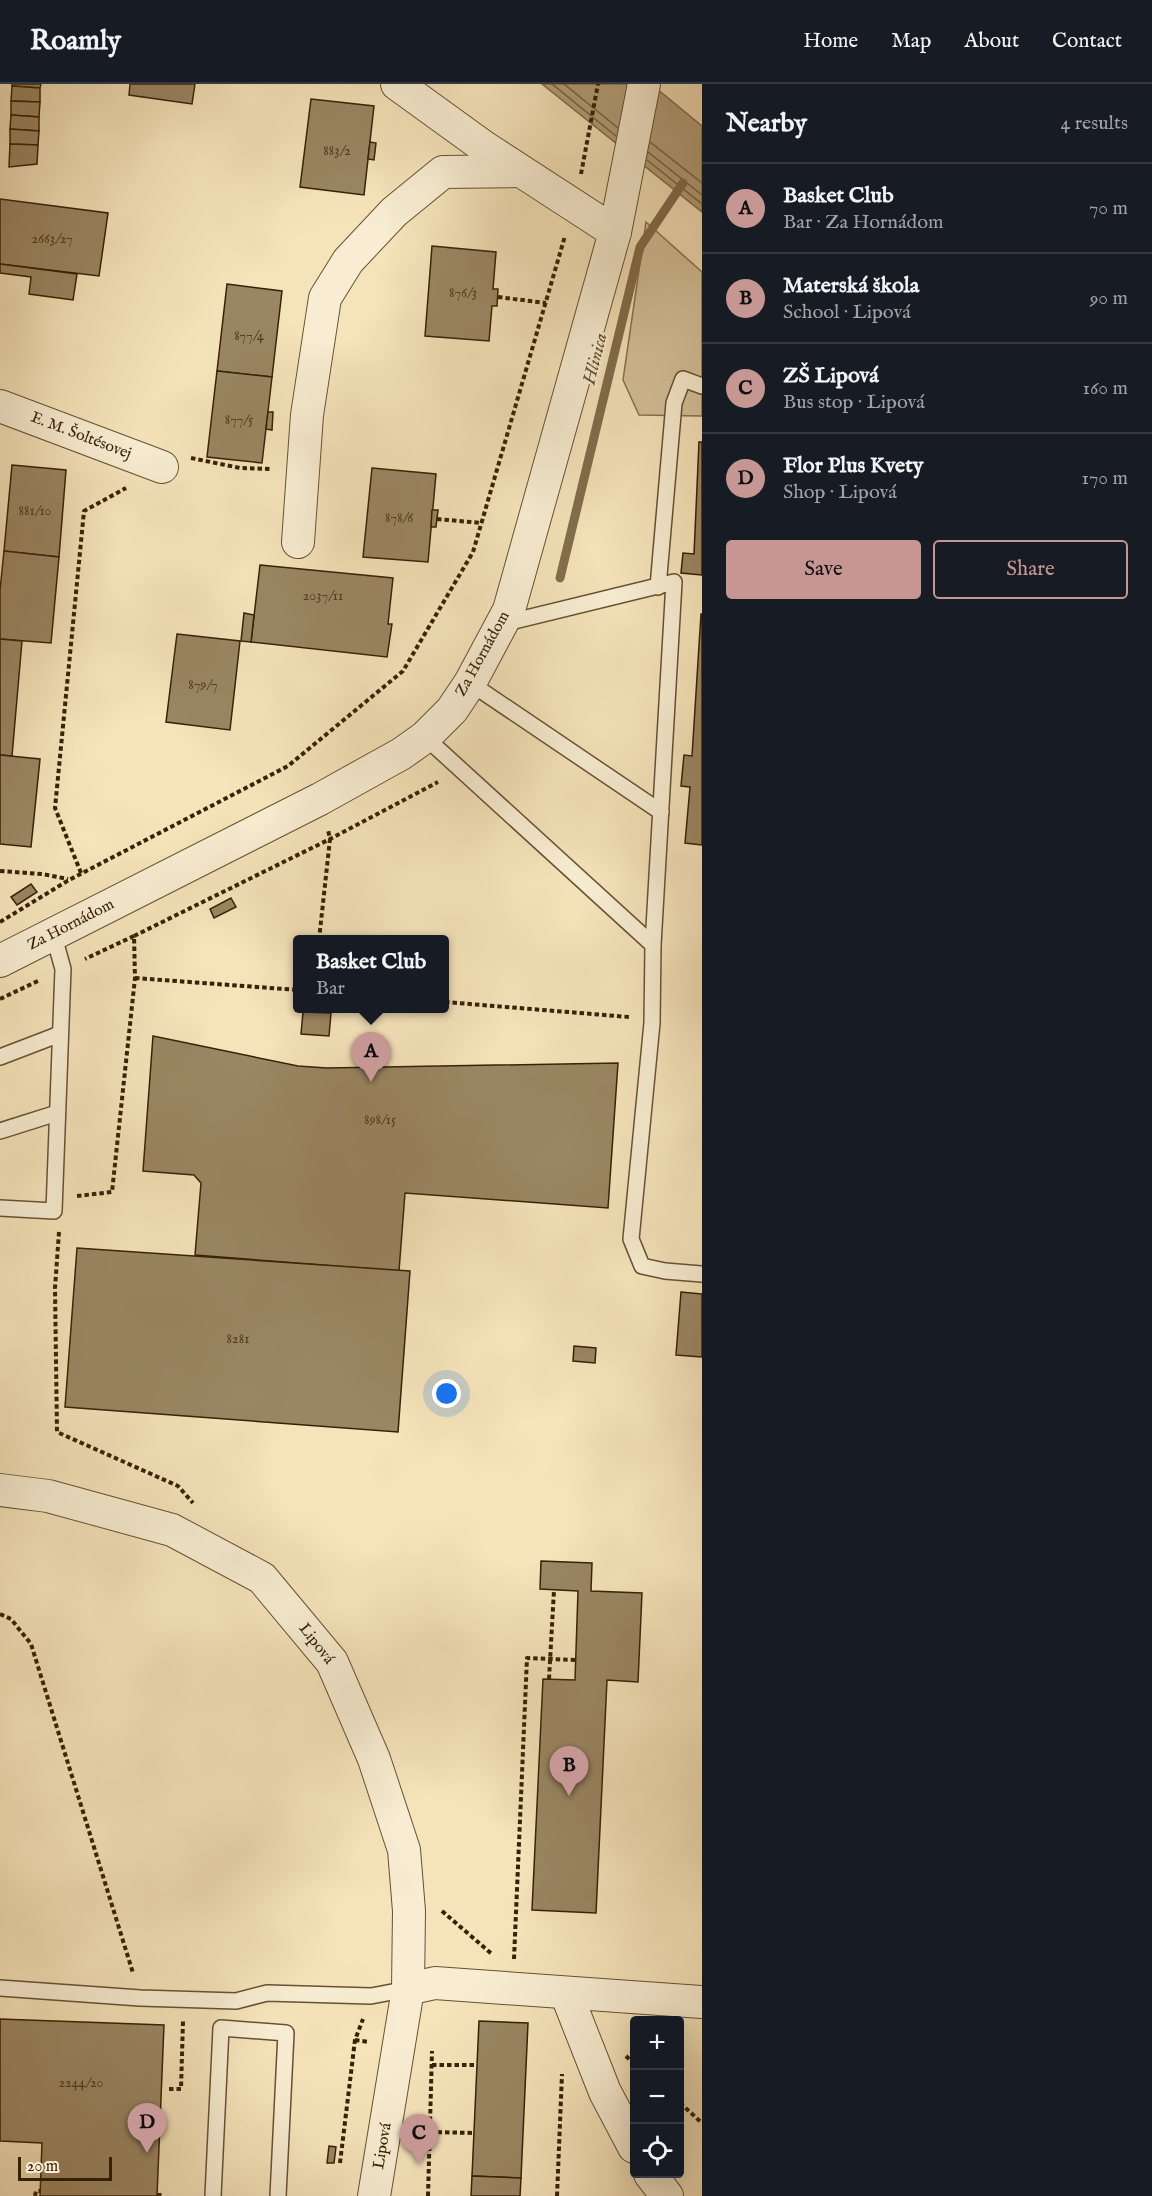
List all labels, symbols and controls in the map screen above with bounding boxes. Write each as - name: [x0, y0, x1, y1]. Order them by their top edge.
- text: Roamly: [30, 24, 121, 59]
- text: Home: [803, 28, 858, 55]
- text: Map: [891, 28, 931, 55]
- text: About: [964, 28, 1019, 55]
- text: Contact: [1052, 28, 1122, 55]
- text: Nearby: [726, 107, 807, 140]
- text: 4 results: [1061, 111, 1128, 136]
- house number: 883/2: [323, 142, 351, 160]
- text: Basket Club: [783, 182, 894, 210]
- text: A: [739, 196, 752, 221]
- text: 70 m: [1089, 196, 1128, 221]
- text: Bar · Za Hornádom: [783, 210, 944, 235]
- house number: 2663/27: [31, 230, 73, 248]
- text: Materská škola: [783, 272, 919, 300]
- house number: 876/3: [449, 284, 477, 302]
- text: B: [739, 286, 752, 311]
- text: 90 m: [1090, 286, 1128, 311]
- text: School · Lipová: [783, 300, 911, 325]
- house number: 877/4: [234, 327, 264, 345]
- water label: Hlinica: [578, 331, 613, 388]
- text: ZŠ Lipová: [783, 362, 879, 390]
- text: C: [738, 376, 753, 401]
- text: 160 m: [1082, 376, 1128, 401]
- text: Bus stop · Lipová: [783, 390, 925, 415]
- street label: E. M. Šoltésovej: [28, 406, 135, 464]
- house number: 877/5: [225, 411, 253, 429]
- text: Flor Plus Kvety: [783, 452, 924, 480]
- text: D: [737, 466, 754, 491]
- text: 170 m: [1082, 466, 1128, 491]
- text: Shop · Lipová: [783, 480, 897, 505]
- house number: 881/10: [19, 502, 52, 520]
- house number: 878/6: [385, 509, 414, 527]
- button: Save: [726, 540, 921, 599]
- button: Share: [933, 540, 1128, 599]
- house number: 2037/11: [303, 587, 343, 605]
- street label: Za Hornádom: [451, 608, 515, 700]
- house number: 879/7: [188, 676, 218, 694]
- street label: Za Hornádom: [24, 895, 118, 955]
- popup: [293, 935, 449, 1013]
- text: Basket Club: [316, 948, 426, 976]
- text: Bar: [316, 976, 345, 1001]
- pin: A: [352, 1032, 391, 1082]
- house number: 898/15: [364, 1111, 396, 1129]
- house number: 8281: [227, 1330, 249, 1348]
- your location: [432, 1379, 461, 1408]
- street label: Lipová: [294, 1619, 338, 1669]
- pin: B: [550, 1746, 588, 1796]
- map controls: [630, 2016, 684, 2178]
- button: +: [630, 2016, 684, 2070]
- button: −: [630, 2070, 684, 2124]
- house number: 2244/20: [59, 2074, 104, 2092]
- pin: D: [128, 2104, 166, 2153]
- pin: C: [400, 2114, 438, 2164]
- street label: Lipová: [369, 2121, 397, 2171]
- button: locate: [630, 2124, 684, 2178]
- scale bar: [18, 2154, 112, 2182]
- text: 20 m: [27, 2157, 58, 2177]

